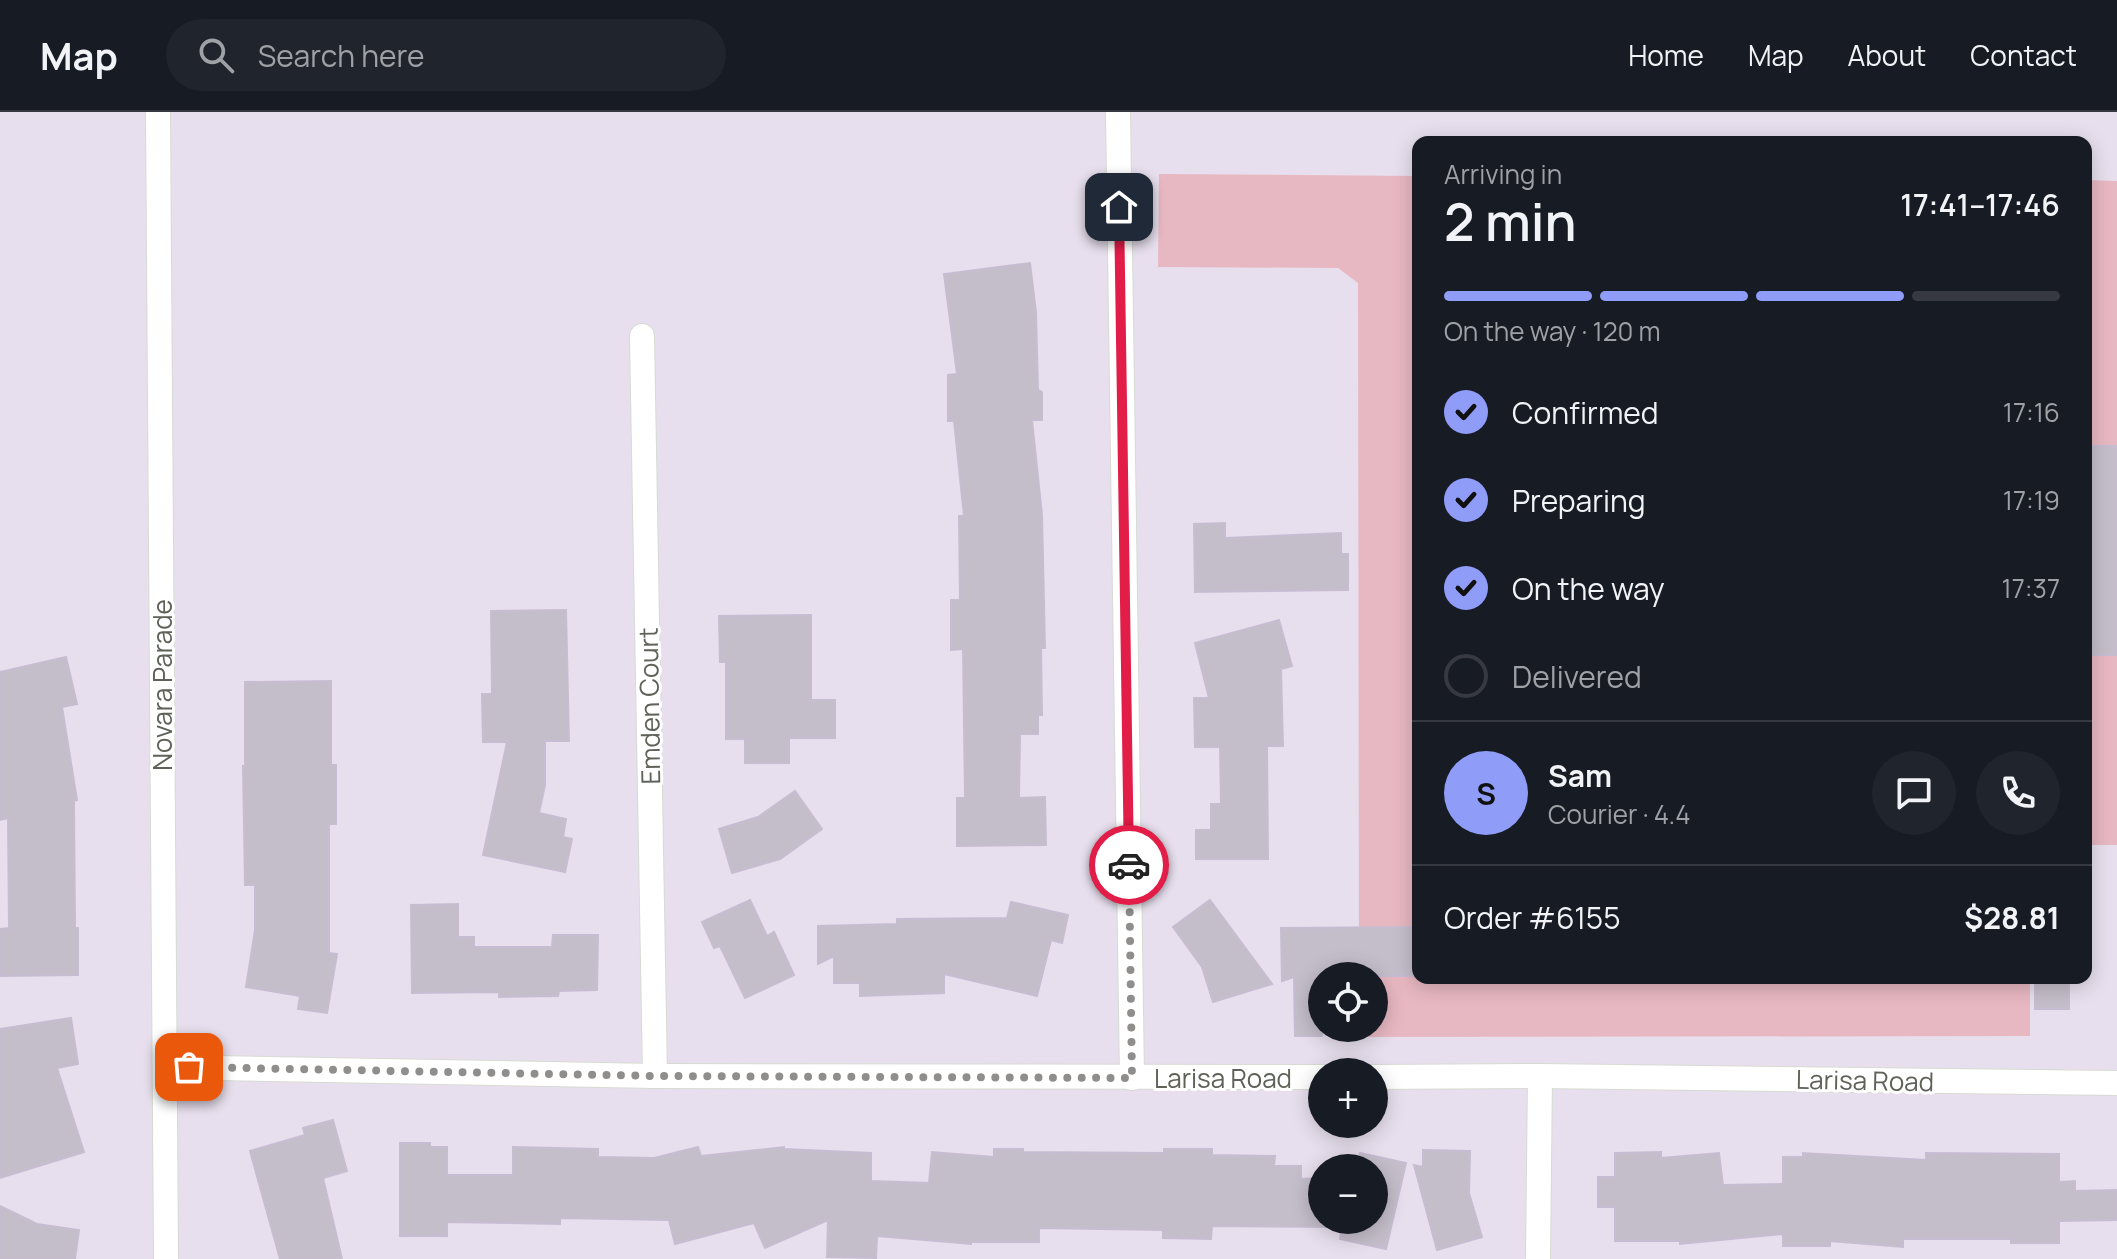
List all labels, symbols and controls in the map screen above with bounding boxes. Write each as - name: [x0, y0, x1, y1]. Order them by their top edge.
- search box: [166, 19, 726, 91]
- text: Map: [40, 29, 118, 81]
- icon: search: [194, 33, 238, 77]
- text: Search here: [258, 35, 425, 76]
- text: Home: [1628, 36, 1704, 74]
- text: Map: [1748, 36, 1804, 74]
- text: About: [1848, 36, 1926, 74]
- text: Contact: [1970, 36, 2077, 74]
- text: Arriving in: [1444, 156, 1562, 192]
- pin: [1085, 173, 1153, 241]
- text: 17:41–17:46: [1900, 184, 2060, 225]
- icon: home: [1097, 185, 1141, 229]
- text: 2 min: [1444, 186, 1577, 257]
- text: On the way · 120 m: [1444, 313, 1661, 349]
- icon: check: [1444, 390, 1488, 434]
- text: Confirmed: [1512, 392, 1659, 433]
- text: 17:16: [2003, 394, 2060, 430]
- icon: check: [1444, 478, 1488, 522]
- text: Preparing: [1512, 480, 1646, 521]
- text: 17:19: [2003, 482, 2060, 518]
- icon: check: [1444, 566, 1488, 610]
- text: On the way: [1512, 568, 1665, 609]
- text: 17:37: [2002, 570, 2060, 606]
- street label: Novara Parade: [144, 599, 180, 771]
- street label: Emden Court: [630, 627, 668, 785]
- text: Delivered: [1512, 656, 1642, 697]
- button: chat: [1872, 751, 1956, 835]
- button: phone: [1976, 751, 2060, 835]
- text: Sam: [1548, 755, 1612, 796]
- text: S: [1476, 773, 1496, 814]
- text: Courier · 4.4: [1548, 796, 1690, 832]
- courier: [1089, 825, 1169, 905]
- icon: car: [1107, 843, 1151, 887]
- text: Order #6155: [1444, 897, 1620, 938]
- text: $28.81: [1964, 897, 2060, 938]
- map controls: [1308, 962, 1388, 1234]
- button: locate: [1308, 962, 1388, 1042]
- pin: [155, 1033, 223, 1101]
- icon: bag: [167, 1045, 211, 1089]
- button: +: [1308, 1058, 1388, 1138]
- street label: Larisa Road: [1154, 1060, 1292, 1096]
- street label: Larisa Road: [1796, 1061, 1934, 1099]
- button: −: [1308, 1154, 1388, 1234]

